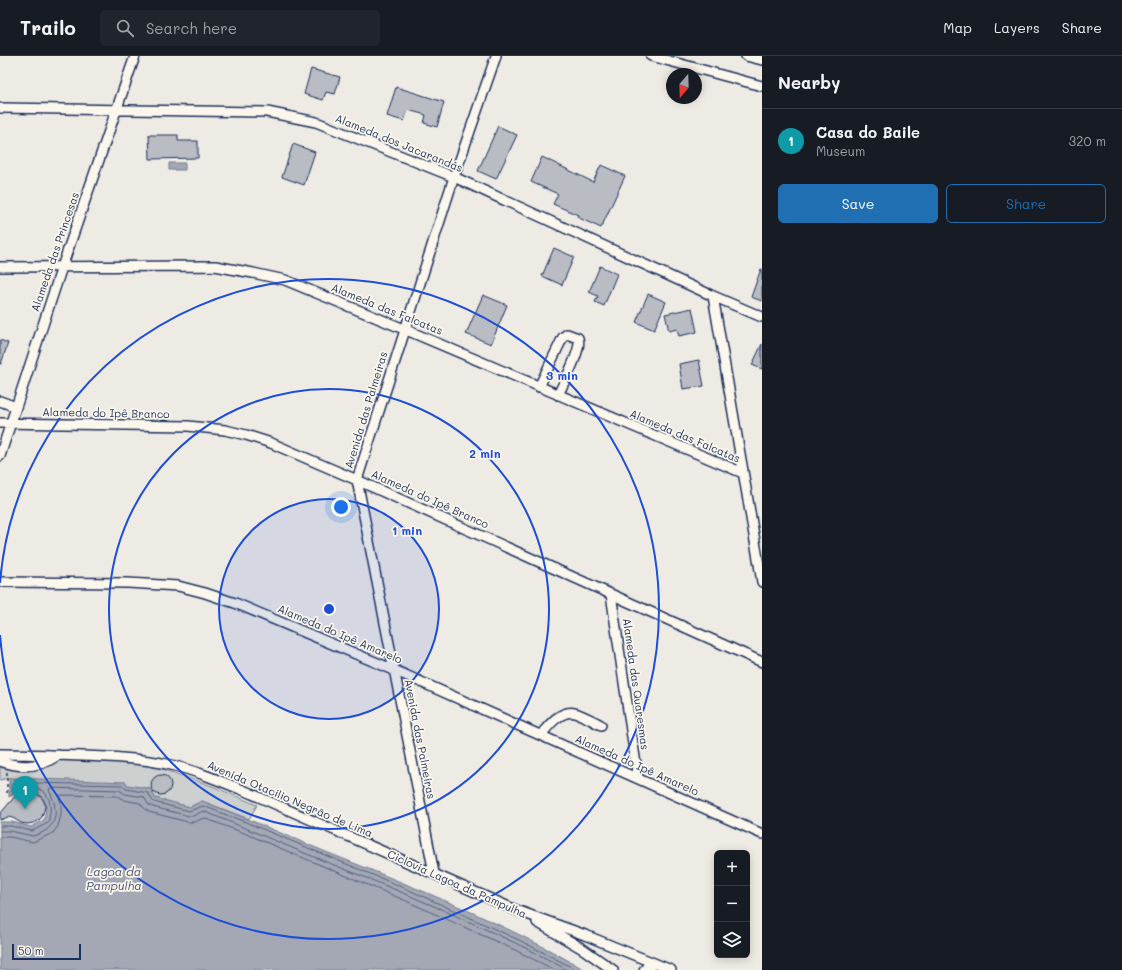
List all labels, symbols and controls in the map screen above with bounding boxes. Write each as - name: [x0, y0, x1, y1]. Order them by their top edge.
- search box: [100, 10, 380, 46]
- text: Trailo: [20, 15, 76, 40]
- icon: search: [114, 17, 136, 39]
- text: Search here: [146, 18, 237, 38]
- text: Map: [943, 18, 972, 37]
- text: Layers: [994, 18, 1040, 37]
- text: Share: [1062, 18, 1102, 37]
- north arrow: [666, 68, 702, 104]
- text: Nearby: [778, 71, 840, 93]
- street label: Alameda dos Jacarandás: [333, 110, 465, 175]
- text: Casa do Baile: [816, 122, 920, 142]
- text: 1: [788, 132, 794, 149]
- text: 320 m: [1069, 132, 1106, 149]
- text: Museum: [816, 142, 865, 159]
- button: Save: [778, 184, 938, 223]
- button: Share: [946, 184, 1106, 223]
- street label: Alameda das Princesas: [27, 190, 82, 314]
- street label: Alameda das Falcatas: [329, 279, 445, 338]
- street label: Avenida das Palmeiras: [341, 349, 390, 470]
- text: 3 min: [546, 367, 578, 383]
- street label: Alameda do Ipê Branco: [42, 404, 170, 421]
- street label: Alameda das Falcatas: [628, 405, 743, 466]
- text: 2 min: [469, 445, 501, 461]
- street label: Alameda do Ipê Branco: [369, 466, 492, 531]
- your location: [331, 497, 351, 517]
- text: 1 min: [392, 522, 422, 538]
- street label: Alameda do Ipê Amarelo: [276, 600, 405, 667]
- centre of rings: [322, 602, 336, 616]
- street label: Alameda das Quaresmas: [620, 617, 653, 751]
- street label: Avenida das Palmeiras: [402, 678, 439, 800]
- street label: Alameda do Ipê Amarelo: [573, 730, 702, 799]
- street label: Avenida Otacílio Negrão de Lima: [205, 757, 375, 840]
- pin: 1: [12, 776, 38, 809]
- street label: Ciclovia Lagoa da Pampulha: [385, 846, 529, 921]
- map controls: [714, 850, 750, 958]
- button: +: [714, 850, 750, 886]
- water label: Lagoa da Pampulha: [86, 863, 142, 893]
- button: −: [714, 886, 750, 922]
- button: layers: [714, 922, 750, 958]
- scale bar: [12, 942, 81, 961]
- text: 50 m: [18, 943, 44, 958]

